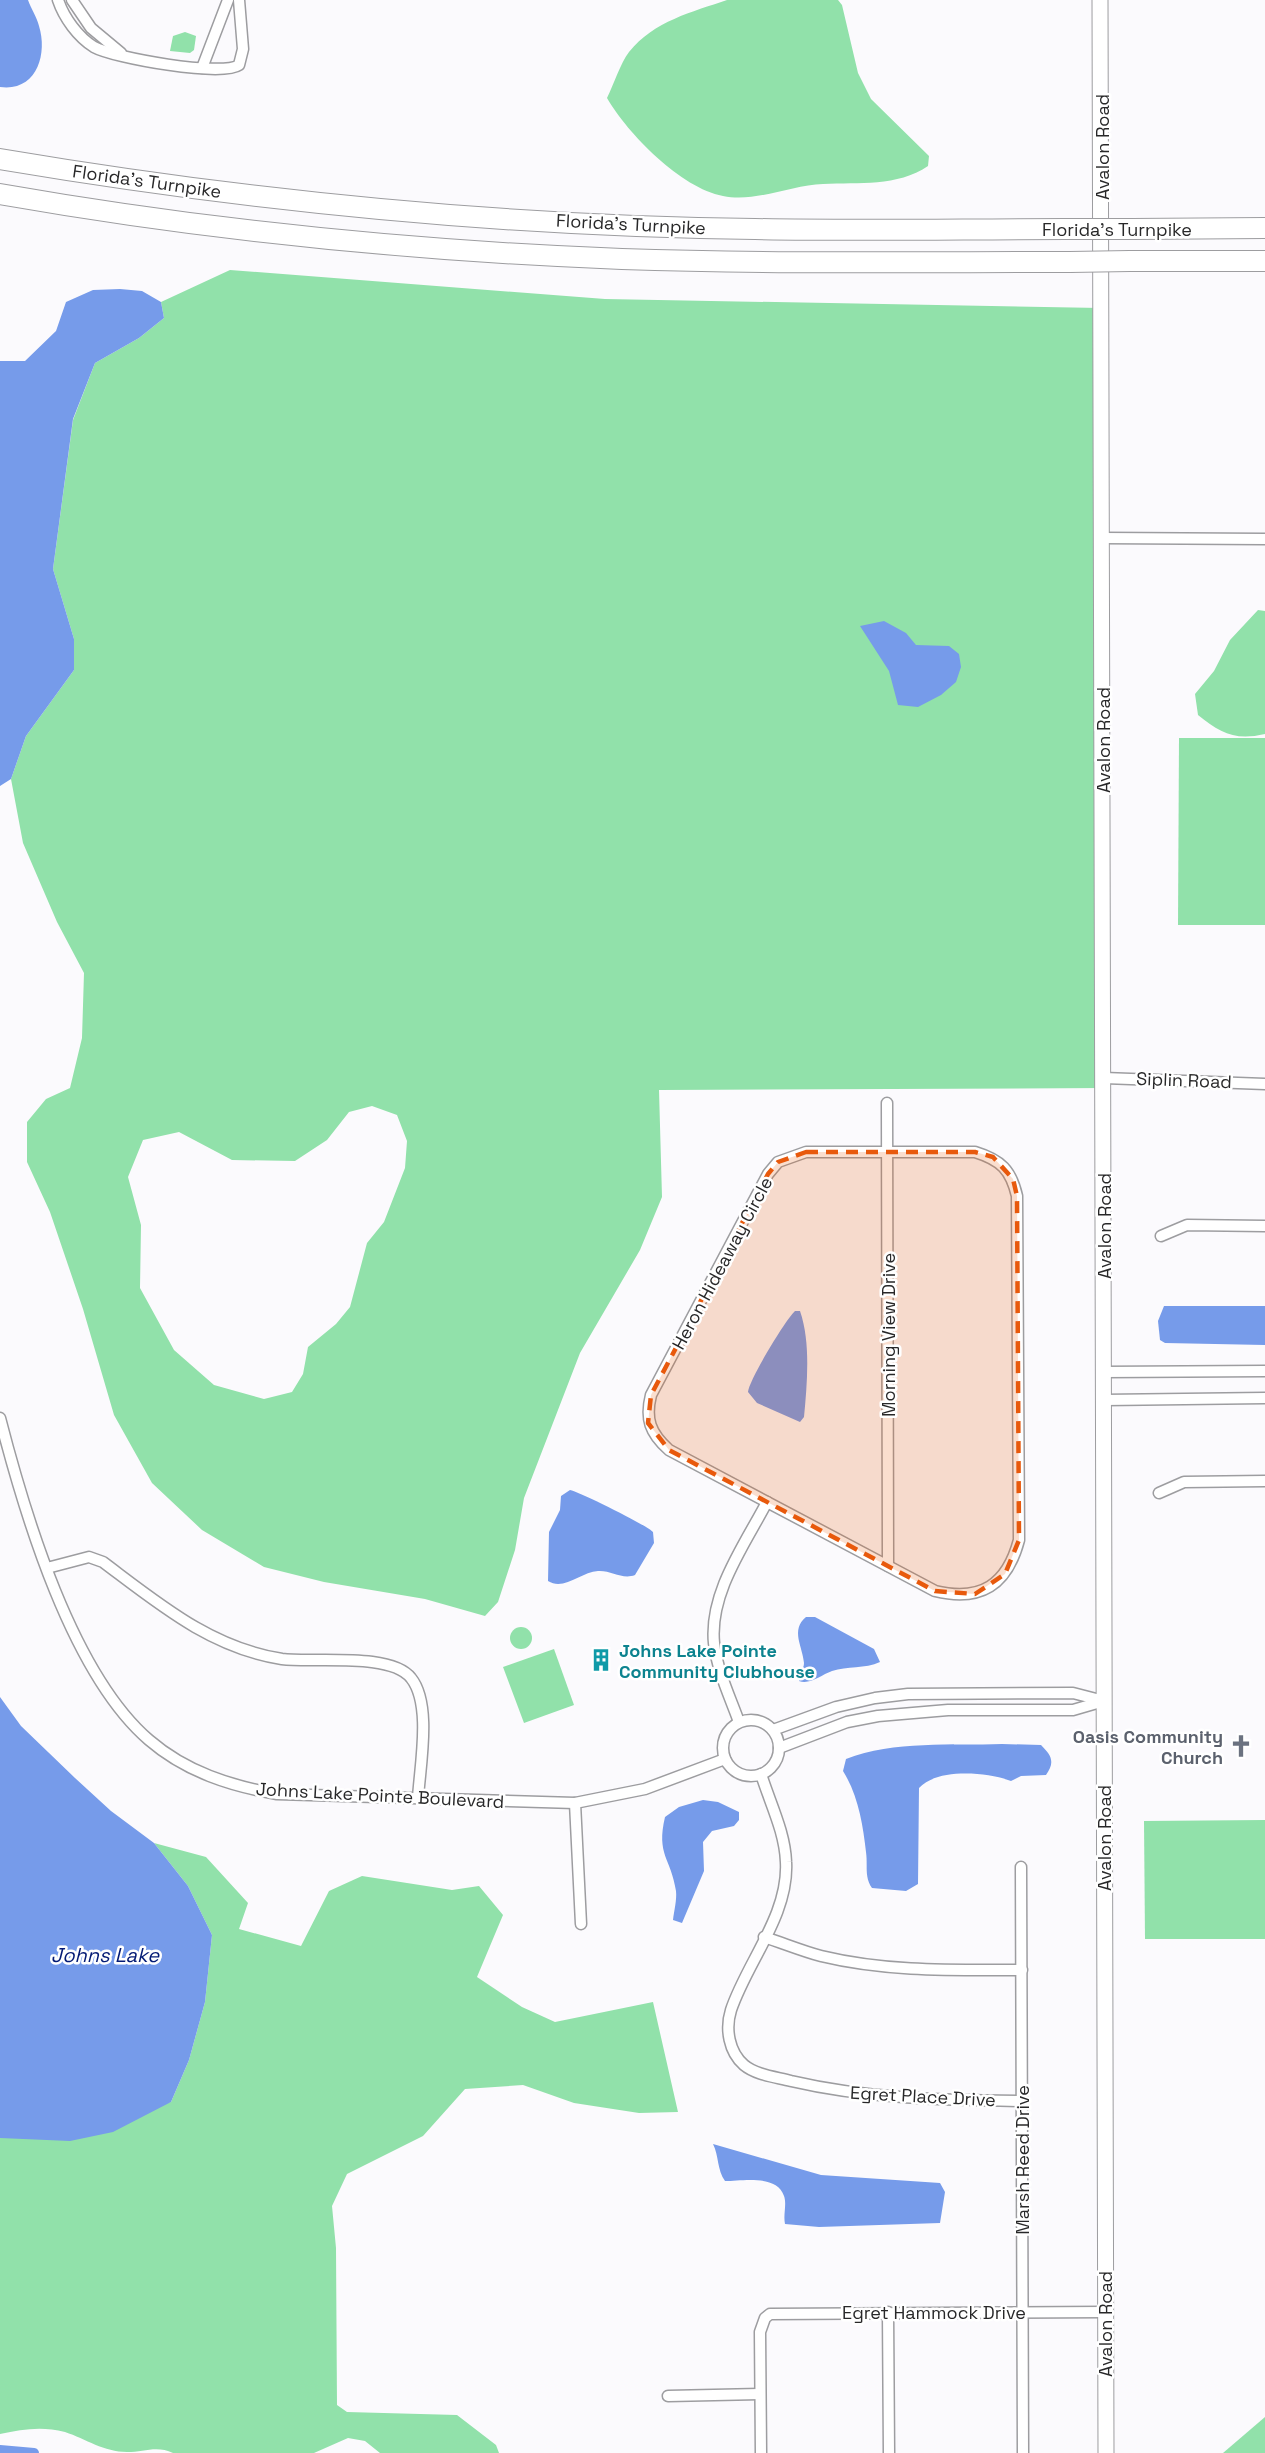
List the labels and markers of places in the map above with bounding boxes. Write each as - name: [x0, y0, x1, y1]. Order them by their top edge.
- place label: Johns Lake Pointe Community Clubhouse: [619, 1639, 815, 1683]
- building icon: Johns Lake Pointe Community Clubhouse: [588, 1647, 614, 1673]
- place label: Oasis Community Church: [1073, 1725, 1223, 1769]
- church icon: Oasis Community Church: [1228, 1733, 1254, 1759]

